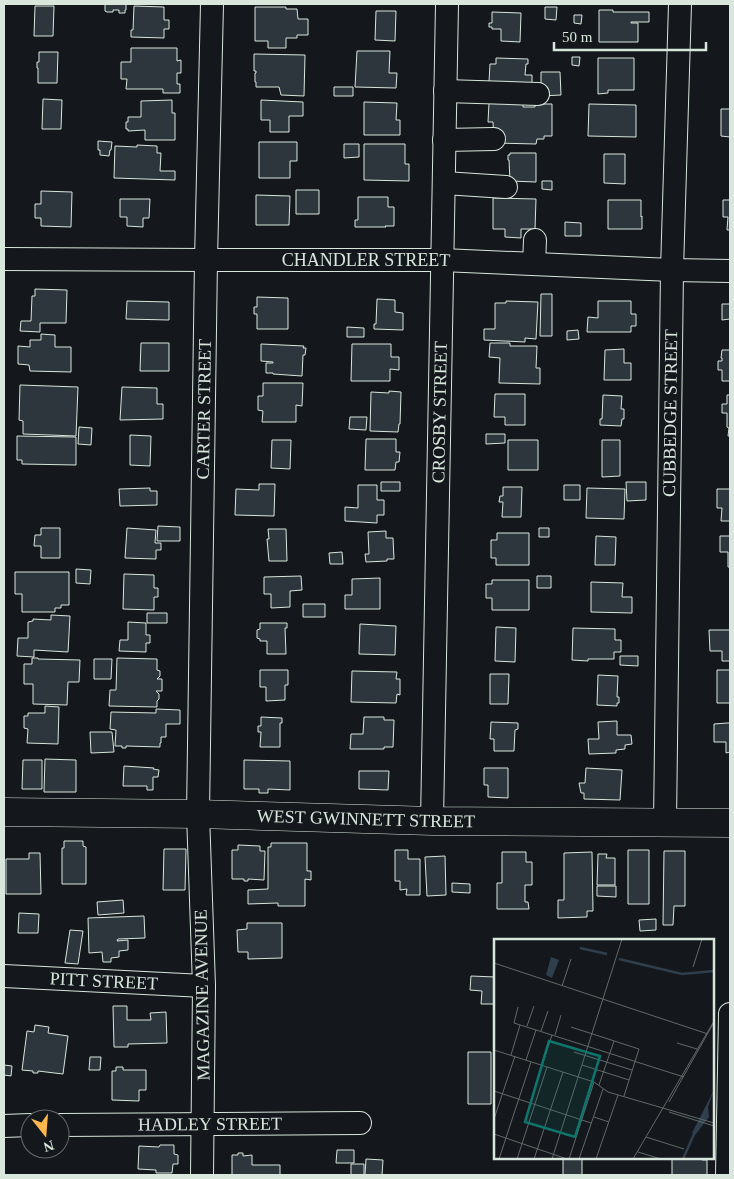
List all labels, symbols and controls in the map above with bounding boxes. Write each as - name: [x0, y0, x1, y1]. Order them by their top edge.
- scale bar: [554, 20, 706, 52]
- text: 50 m: [562, 29, 593, 45]
- street label: CHANDLER STREET: [282, 250, 451, 270]
- street label: CUBBEDGE STREET: [659, 329, 681, 497]
- street label: CARTER STREET: [193, 339, 215, 480]
- street label: CROSBY STREET: [428, 341, 451, 483]
- street label: WEST GWINNETT STREET: [256, 806, 475, 831]
- street label: MAGAZINE AVENUE: [191, 909, 213, 1081]
- inset map: [494, 939, 714, 1159]
- street label: PITT STREET: [49, 968, 158, 994]
- north arrow: [20, 1109, 70, 1159]
- street label: HADLEY STREET: [138, 1114, 282, 1134]
- text: N: [42, 1137, 56, 1155]

